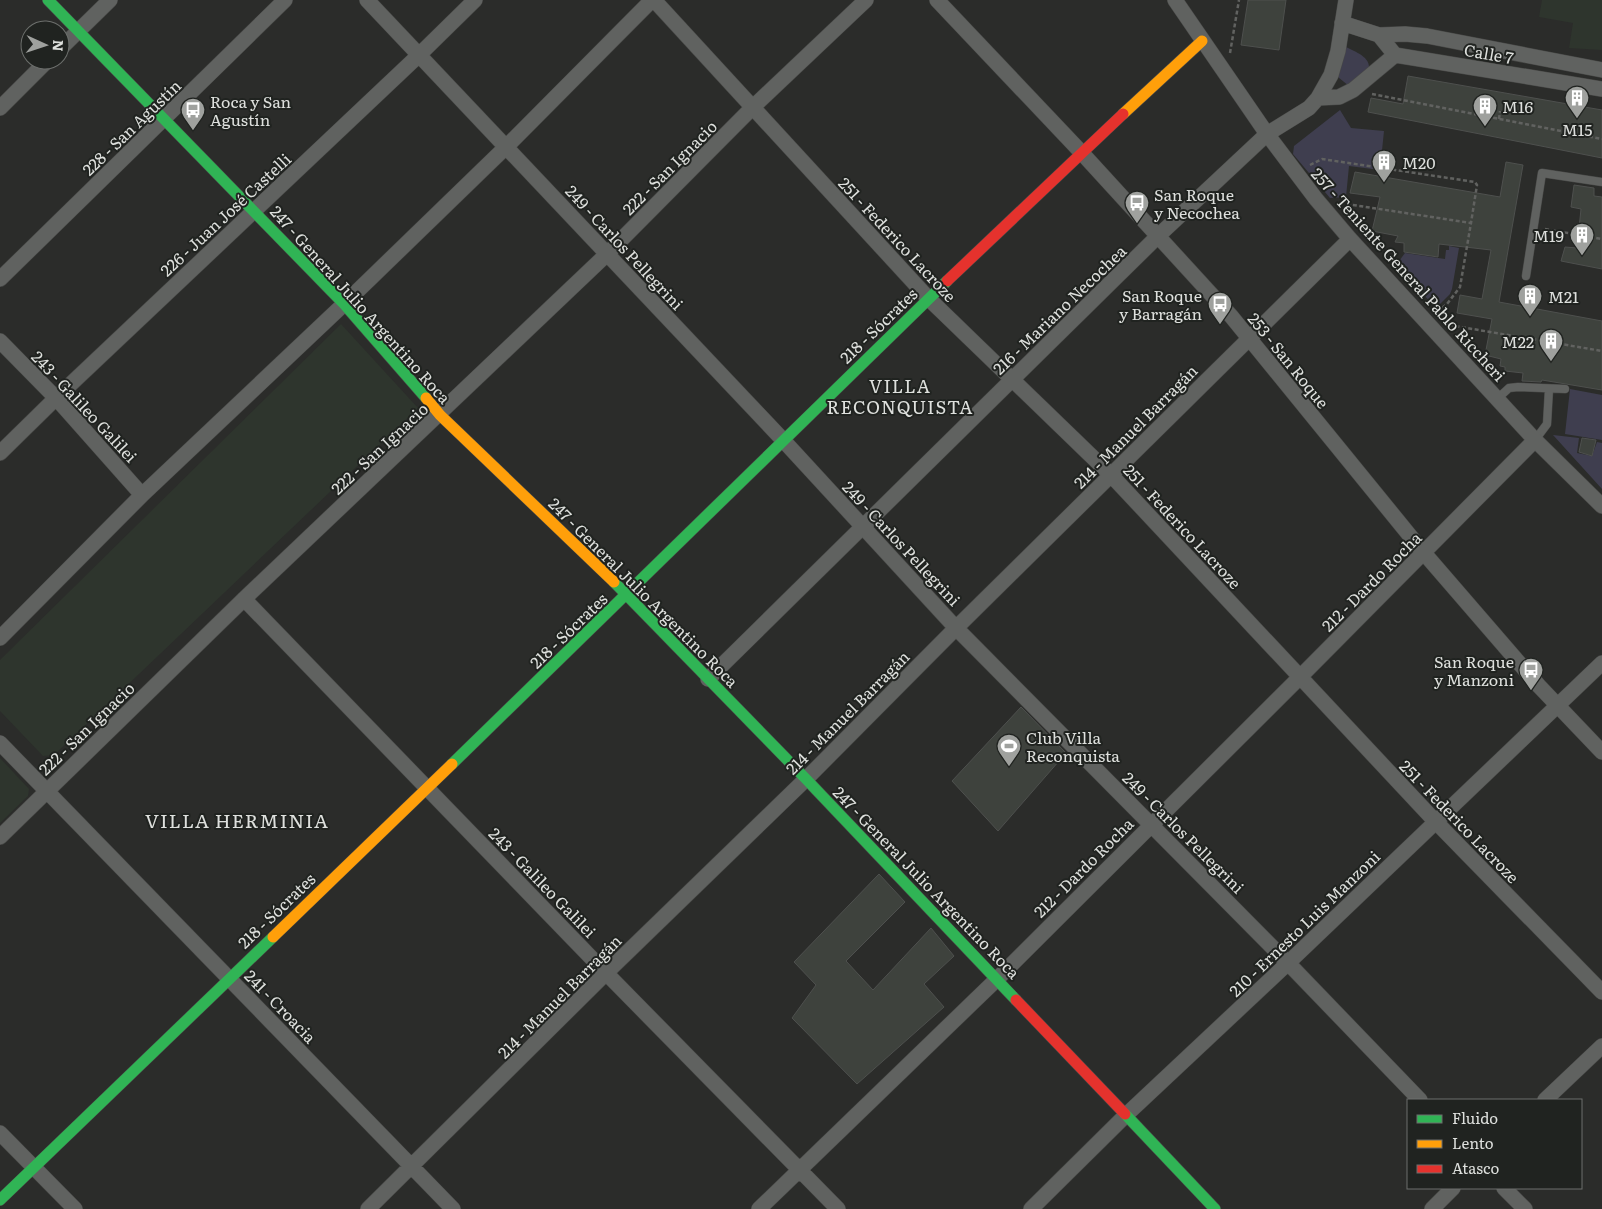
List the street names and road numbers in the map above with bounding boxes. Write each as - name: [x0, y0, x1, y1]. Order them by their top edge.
- street label: Calle 7: [1462, 37, 1516, 69]
- street label: 228 - San Agustín: [76, 73, 186, 180]
- street label: 222 - San Ignacio: [616, 114, 722, 220]
- street label: 226 - Juan José Castelli: [154, 147, 296, 281]
- street label: 257 - Teniente General Pablo Riccheri: [1306, 162, 1512, 386]
- street label: 251 - Federico Lacroze: [834, 171, 962, 307]
- street label: 249 - Carlos Pellegrini: [561, 179, 689, 315]
- street label: 247 - General Julio Argentino Roca: [265, 199, 457, 409]
- street label: 216 - Mariano Necochea: [987, 239, 1131, 379]
- street label: 218 - Sócrates: [834, 282, 922, 368]
- street label: 253 - San Roque: [1243, 307, 1335, 413]
- street label: 243 - Galileo Galilei: [27, 345, 143, 467]
- street label: 214 - Manuel Barragán: [1068, 358, 1203, 493]
- street label: 222 - San Ignacio: [325, 396, 433, 500]
- street label: 251 - Federico Lacroze: [1119, 458, 1247, 594]
- street label: 249 - Carlos Pellegrini: [838, 475, 966, 611]
- street label: 247 - General Julio Argentino Roca: [544, 492, 745, 693]
- street label: 212 - Dardo Rocha: [1316, 525, 1427, 636]
- street label: 218 - Sócrates: [524, 587, 612, 673]
- street label: 214 - Manuel Barragán: [780, 644, 915, 779]
- street label: 222 - San Ignacio: [33, 676, 139, 780]
- street label: 251 - Federico Lacroze: [1395, 754, 1525, 888]
- street label: 249 - Carlos Pellegrini: [1118, 766, 1250, 898]
- street label: 247 - General Julio Argentino Roca: [828, 780, 1026, 984]
- street label: 212 - Dardo Rocha: [1028, 811, 1139, 922]
- street label: 243 - Galileo Galilei: [484, 821, 602, 943]
- street label: 210 - Ernesto Luis Manzoni: [1223, 844, 1385, 1002]
- street label: 218 - Sócrates: [232, 867, 320, 953]
- street label: 214 - Manuel Barragán: [492, 928, 627, 1063]
- street label: 241 - Croacia: [240, 964, 323, 1048]

